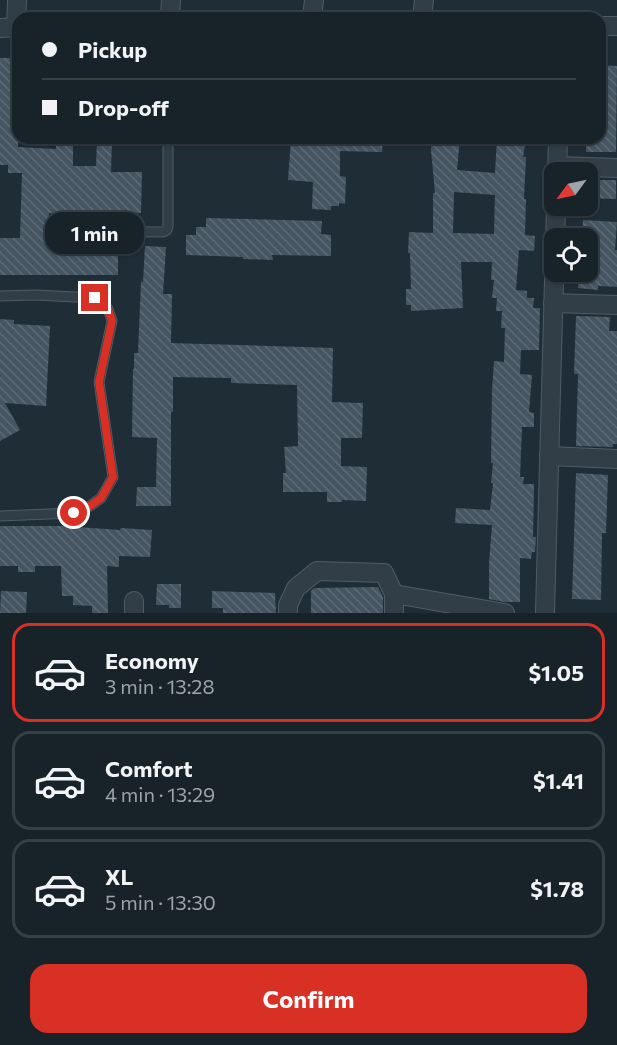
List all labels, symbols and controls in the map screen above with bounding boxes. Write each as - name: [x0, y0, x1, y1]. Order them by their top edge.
- text: Pickup: [78, 36, 147, 63]
- text: Drop-off: [78, 94, 169, 121]
- north arrow: [544, 162, 598, 216]
- map controls: [544, 162, 598, 282]
- callout: 1 min: [46, 211, 144, 253]
- text: 1 min: [71, 221, 118, 245]
- button: locate: [544, 228, 598, 282]
- route end: [81, 284, 108, 311]
- route start: [60, 499, 87, 526]
- icon: car: [33, 646, 87, 700]
- text: Economy: [105, 647, 199, 674]
- text: $1.05: [528, 659, 584, 686]
- text: 3 min · 13:28: [105, 674, 215, 698]
- icon: car: [33, 754, 87, 808]
- text: Comfort: [105, 755, 193, 782]
- text: $1.41: [533, 767, 584, 794]
- text: 4 min · 13:29: [105, 782, 215, 806]
- icon: car: [33, 862, 87, 916]
- text: XL: [105, 863, 133, 890]
- text: $1.78: [530, 875, 584, 902]
- text: 5 min · 13:30: [105, 890, 216, 914]
- button: Confirm: [30, 964, 587, 1033]

